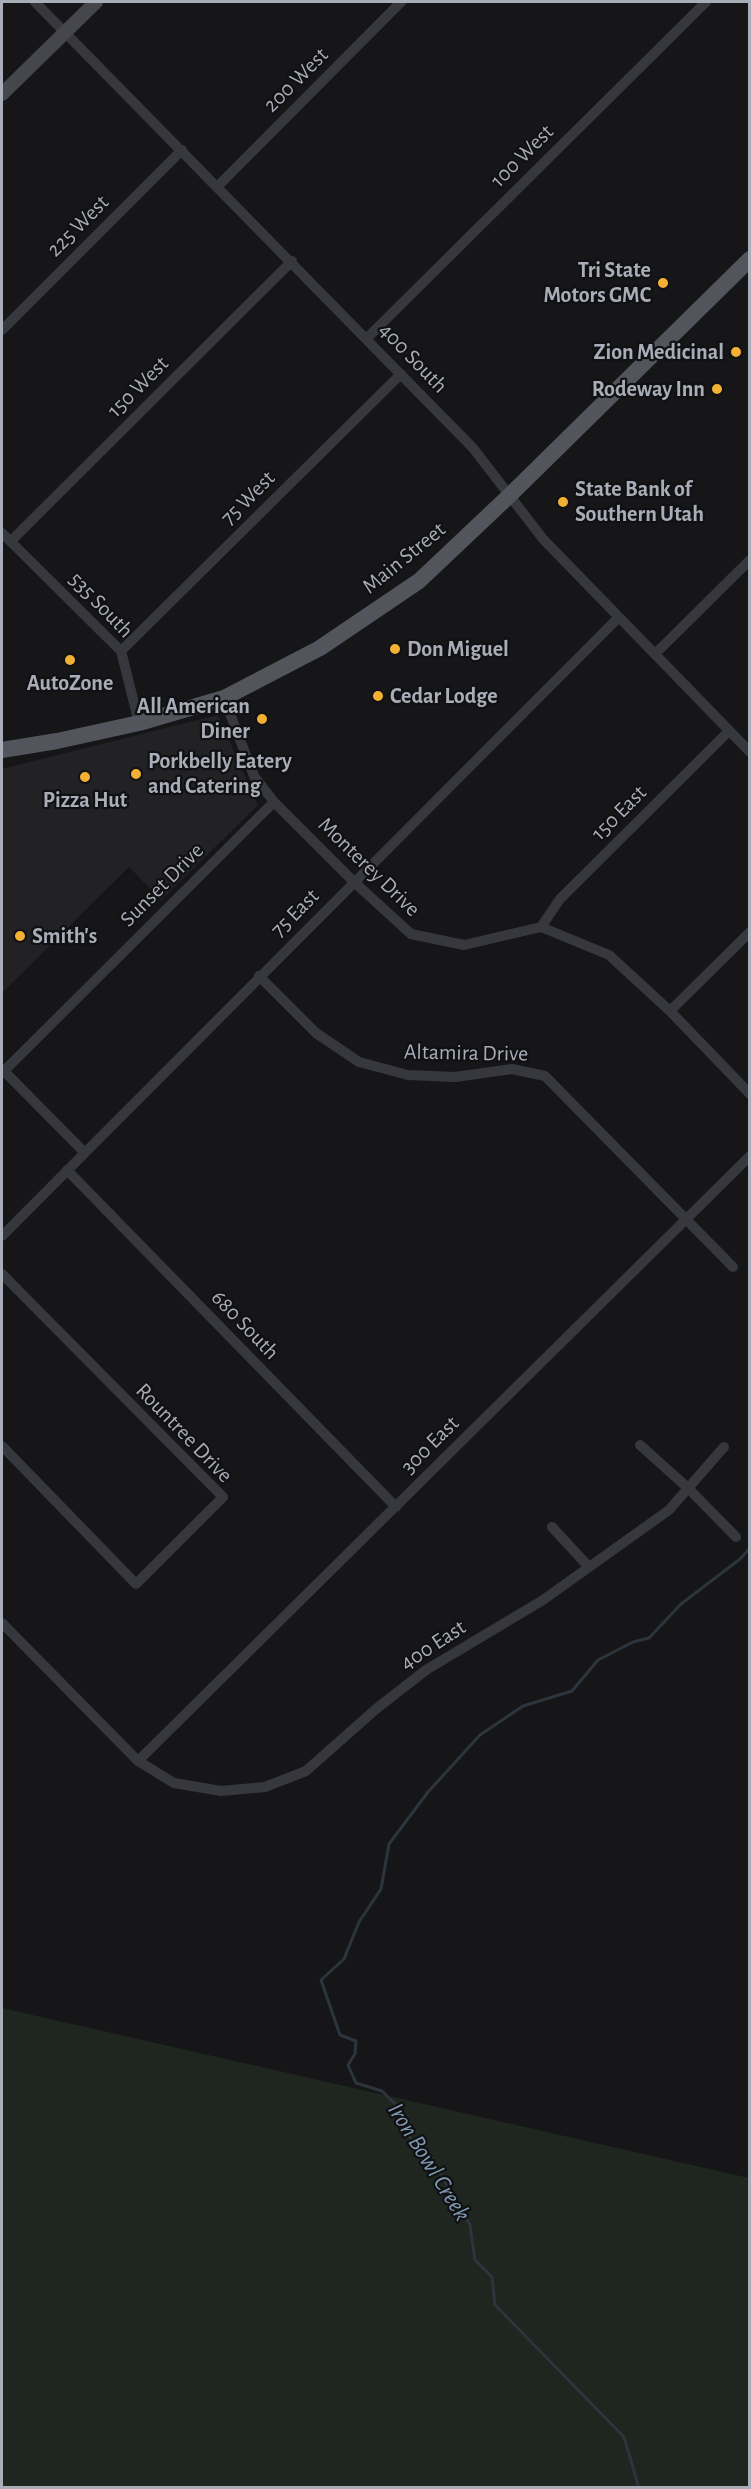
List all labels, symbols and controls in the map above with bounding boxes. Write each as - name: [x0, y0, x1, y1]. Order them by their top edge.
- street label: 200 West: [258, 42, 334, 118]
- street label: 100 West: [485, 119, 559, 193]
- street label: 225 West: [42, 190, 114, 262]
- place label: Tri State Motors GMC: [543, 257, 651, 308]
- marker: Tri State Motors GMC: [656, 276, 670, 290]
- street label: 400 South: [373, 317, 453, 399]
- place label: Zion Medicinal: [593, 339, 724, 365]
- marker: Zion Medicinal: [729, 345, 743, 359]
- street label: 150 West: [102, 351, 174, 423]
- place label: Rodeway Inn: [592, 376, 705, 402]
- marker: Rodeway Inn: [710, 382, 724, 396]
- street label: 75 West: [215, 465, 281, 531]
- place label: State Bank of Southern Utah: [575, 476, 704, 528]
- marker: State Bank of Southern Utah: [556, 495, 570, 509]
- street label: Main Street: [357, 516, 451, 600]
- street label: 535 South: [63, 567, 139, 643]
- place label: Don Miguel: [407, 636, 509, 662]
- marker: Don Miguel: [388, 642, 402, 656]
- marker: AutoZone: [63, 653, 77, 667]
- place label: AutoZone: [27, 670, 113, 696]
- place label: Cedar Lodge: [390, 683, 498, 709]
- marker: Cedar Lodge: [371, 689, 385, 703]
- place label: All American Diner: [137, 693, 250, 744]
- marker: All American Diner: [255, 712, 269, 726]
- place label: Porkbelly Eatery and Catering: [148, 748, 292, 800]
- marker: Porkbelly Eatery and Catering: [129, 767, 143, 781]
- marker: Pizza Hut: [78, 770, 92, 784]
- street label: 150 East: [586, 780, 652, 846]
- place label: Pizza Hut: [43, 787, 127, 813]
- street label: Monterey Drive: [312, 812, 426, 922]
- street label: Sunset Drive: [115, 838, 209, 932]
- street label: 75 East: [265, 883, 325, 943]
- place label: Smith's: [32, 923, 97, 949]
- marker: Smith's: [13, 929, 27, 943]
- street label: Altamira Drive: [404, 1039, 528, 1067]
- street label: 680 South: [205, 1285, 285, 1365]
- street label: Rountree Drive: [130, 1378, 238, 1488]
- street label: 300 East: [395, 1410, 465, 1480]
- street label: 400 East: [395, 1614, 471, 1676]
- water label: Iron Bowl Creek: [381, 2097, 477, 2227]

